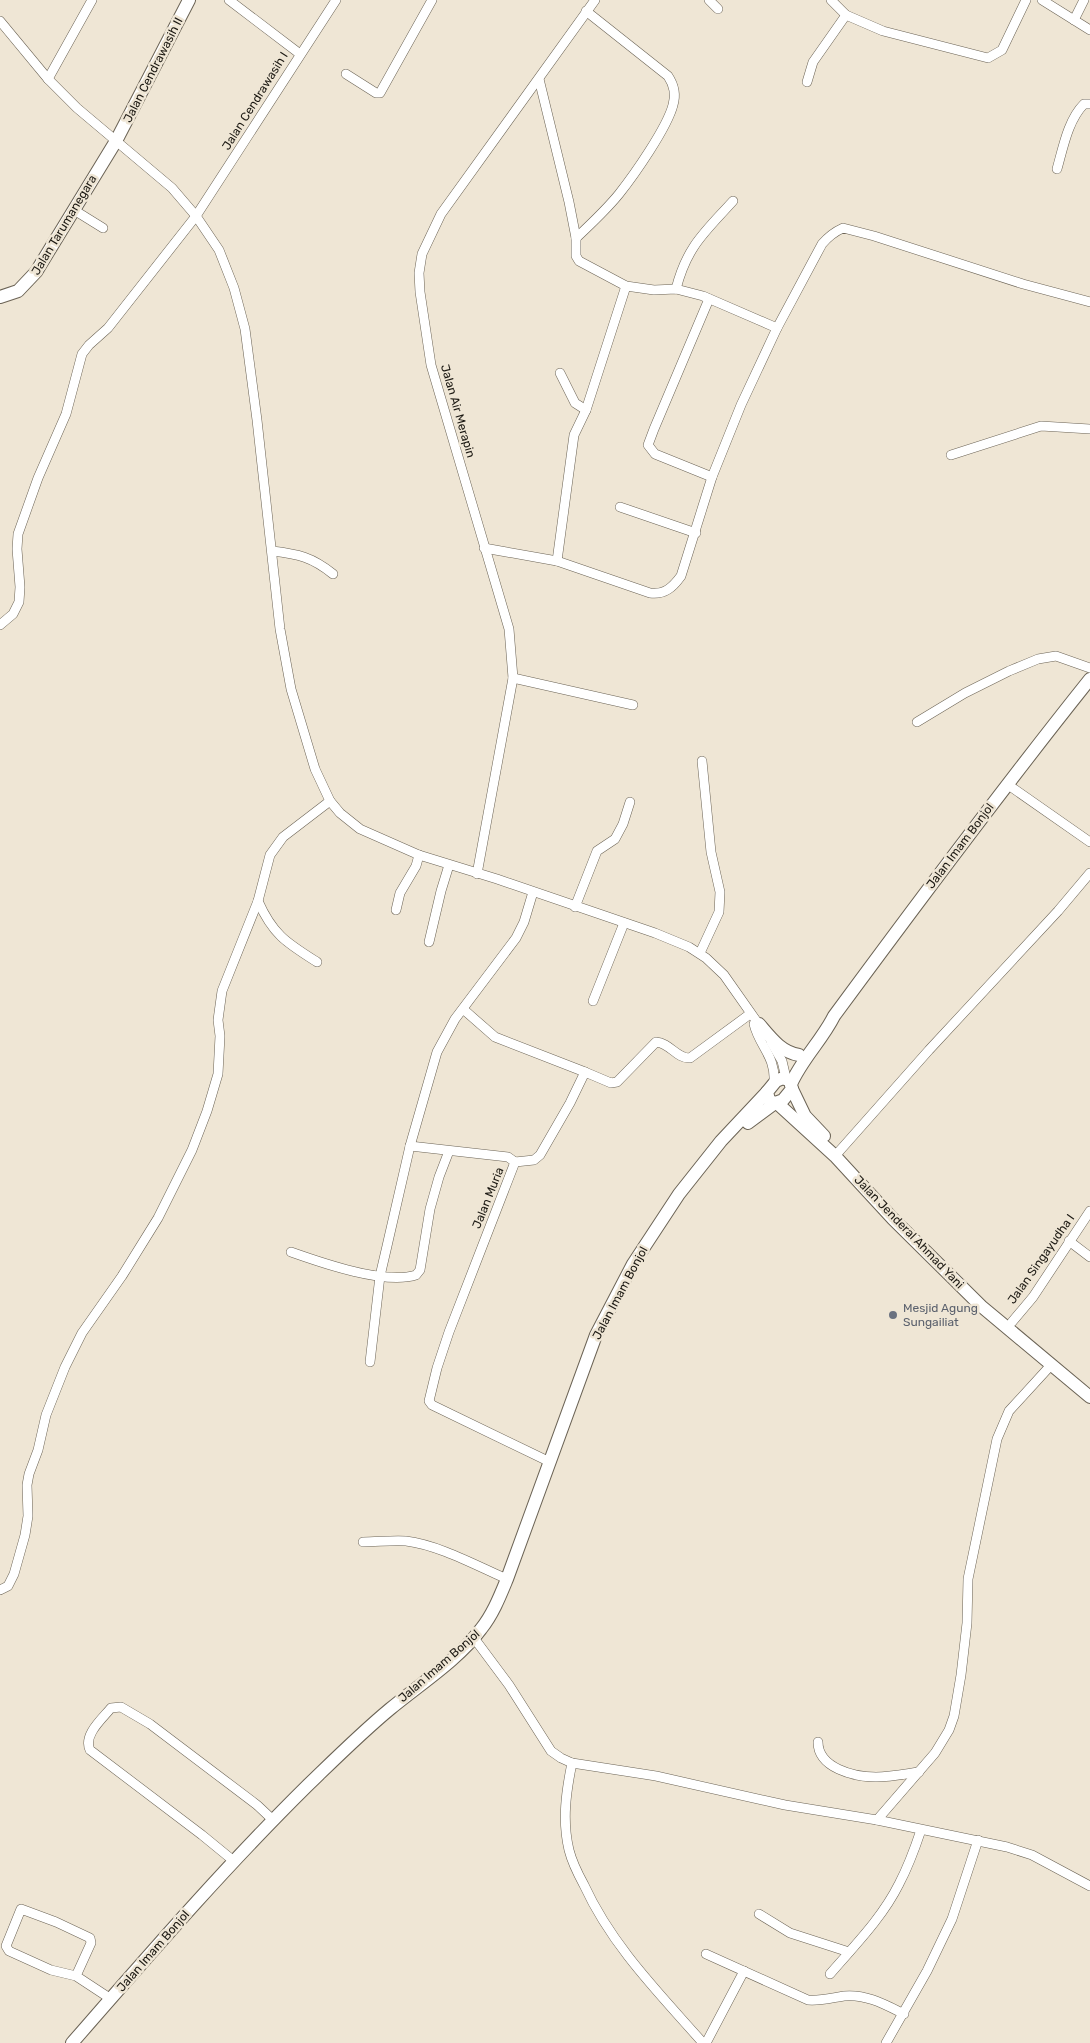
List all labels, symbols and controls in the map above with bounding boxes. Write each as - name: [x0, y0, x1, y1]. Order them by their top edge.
- street label: Jalan Cendrawasih II: [120, 15, 186, 125]
- street label: Jalan Cendrawasih I: [219, 49, 291, 153]
- street label: Jalan Tarumanegara: [29, 173, 99, 277]
- street label: Jalan Air Merapin: [438, 363, 478, 459]
- street label: Jalan Imam Bonjol: [923, 801, 997, 891]
- street label: Jalan Muria: [469, 1165, 507, 1231]
- street label: Jalan Jenderal Ahmad Yani: [851, 1173, 967, 1292]
- street label: Jalan Singayudha I: [1005, 1211, 1077, 1307]
- street label: Jalan Imam Bonjol: [590, 1244, 650, 1342]
- place label: Mesjid Agung Sungailiat: [903, 1301, 978, 1329]
- marker: Mesjid Agung Sungailiat: [887, 1309, 899, 1321]
- street label: Jalan Imam Bonjol: [395, 1627, 483, 1705]
- street label: Jalan Imam Bonjol: [114, 1907, 192, 1995]

